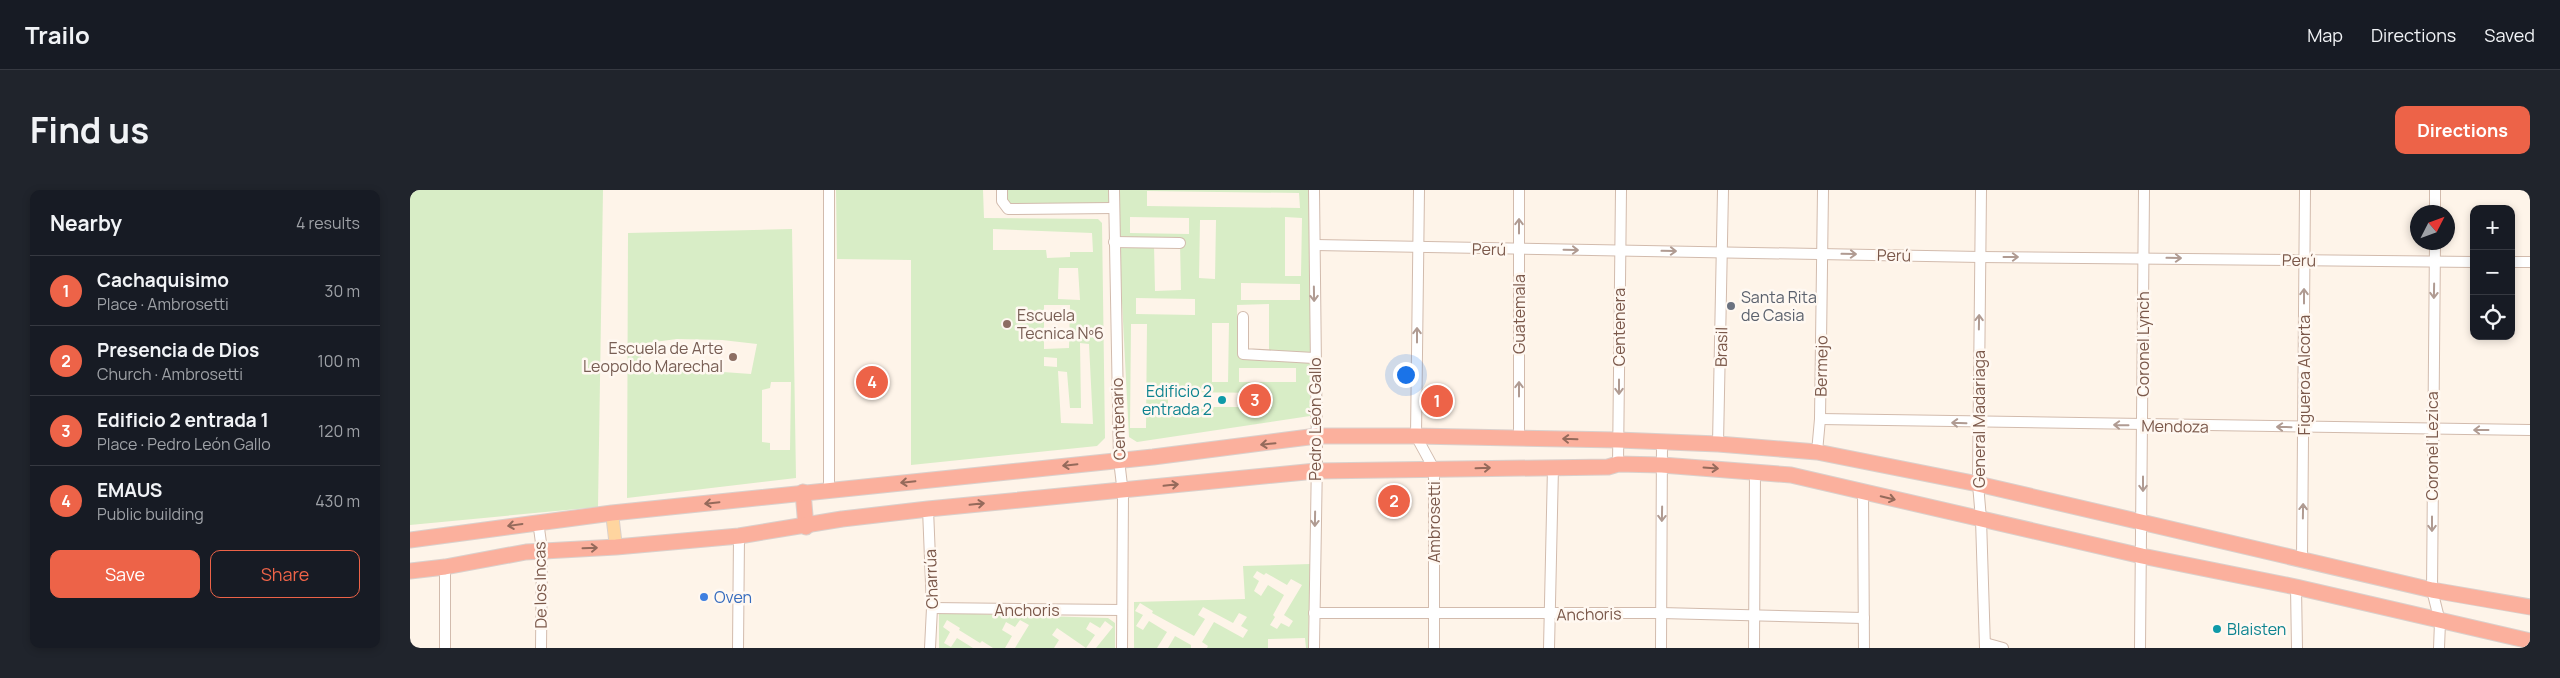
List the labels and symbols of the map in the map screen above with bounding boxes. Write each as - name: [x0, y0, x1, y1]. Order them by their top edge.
- north arrow: [2410, 205, 2455, 250]
- one-way arrow: [1514, 218, 1524, 234]
- street label: Perú: [1472, 238, 1506, 260]
- street label: Perú: [1877, 244, 1911, 266]
- one-way arrow: [1563, 245, 1579, 255]
- one-way arrow: [1660, 246, 1676, 256]
- one-way arrow: [1840, 249, 1856, 259]
- street label: Perú: [2282, 249, 2316, 271]
- one-way arrow: [2002, 252, 2019, 262]
- one-way arrow: [2165, 254, 2181, 263]
- street label: Guatemala: [1508, 274, 1530, 354]
- one-way arrow: [2429, 282, 2439, 299]
- one-way arrow: [1309, 285, 1319, 301]
- place label: Santa Rita de Casia: [1741, 286, 1817, 326]
- street label: Centenera: [1608, 288, 1630, 366]
- one-way arrow: [2299, 288, 2309, 304]
- street label: Coronel Lynch: [2132, 291, 2154, 397]
- marker: Santa Rita de Casia: [1725, 300, 1737, 312]
- place label: Escuela Tecnica Nº6: [1017, 304, 1104, 344]
- one-way arrow: [1974, 314, 1984, 330]
- street label: Figueroa Alcorta: [2293, 315, 2315, 435]
- marker: Escuela Tecnica Nº6: [1001, 318, 1013, 330]
- one-way arrow: [1412, 327, 1422, 343]
- street label: Brasil: [1710, 327, 1732, 367]
- street label: Bermejo: [1809, 335, 1833, 397]
- place label: Escuela de Arte Leopoldo Marechal: [583, 337, 723, 377]
- street label: General Madariaga: [1968, 350, 1990, 488]
- marker: Escuela de Arte Leopoldo Marechal: [727, 351, 739, 363]
- street label: Pedro León Gallo: [1304, 357, 1326, 481]
- your location: [1393, 362, 1419, 388]
- pin: 4: [856, 363, 888, 401]
- street label: Centenario: [1106, 377, 1130, 461]
- one-way arrow: [1614, 378, 1624, 394]
- place label: Edificio 2 entrada 2: [1142, 380, 1212, 420]
- pin: 3: [1239, 381, 1271, 419]
- one-way arrow: [1514, 381, 1524, 397]
- pin: 1: [1421, 382, 1453, 420]
- street label: Coronel Lezica: [2421, 391, 2443, 501]
- marker: Edificio 2 entrada 2: [1216, 394, 1228, 406]
- street label: Mendoza: [2141, 414, 2209, 438]
- one-way arrow: [1951, 418, 1968, 428]
- one-way arrow: [2114, 420, 2130, 430]
- one-way arrow: [2276, 422, 2292, 432]
- one-way arrow: [2474, 425, 2490, 435]
- one-way arrow: [1562, 434, 1578, 444]
- one-way arrow: [1261, 439, 1277, 449]
- one-way arrow: [1062, 460, 1078, 470]
- one-way arrow: [1475, 463, 1491, 472]
- one-way arrow: [1703, 464, 1719, 473]
- one-way arrow: [2138, 475, 2148, 491]
- one-way arrow: [901, 477, 917, 486]
- one-way arrow: [1163, 480, 1179, 489]
- street label: Ambrosetti: [1423, 481, 1445, 563]
- pin: 2: [1378, 482, 1410, 520]
- one-way arrow: [1879, 494, 1895, 503]
- one-way arrow: [704, 498, 720, 508]
- one-way arrow: [969, 499, 985, 509]
- one-way arrow: [2298, 503, 2307, 519]
- one-way arrow: [1657, 506, 1667, 522]
- one-way arrow: [1310, 511, 1320, 527]
- one-way arrow: [2427, 515, 2437, 531]
- one-way arrow: [508, 520, 524, 530]
- street label: De los Incas: [528, 541, 552, 629]
- one-way arrow: [582, 544, 598, 553]
- street label: Charrúa: [919, 549, 943, 609]
- place label: Oven: [714, 586, 752, 608]
- marker: Oven: [698, 591, 710, 603]
- street label: Anchoris: [994, 599, 1060, 621]
- street label: Anchoris: [1556, 602, 1622, 626]
- place label: Blaisten: [2227, 618, 2286, 640]
- marker: Blaisten: [2211, 623, 2223, 635]

